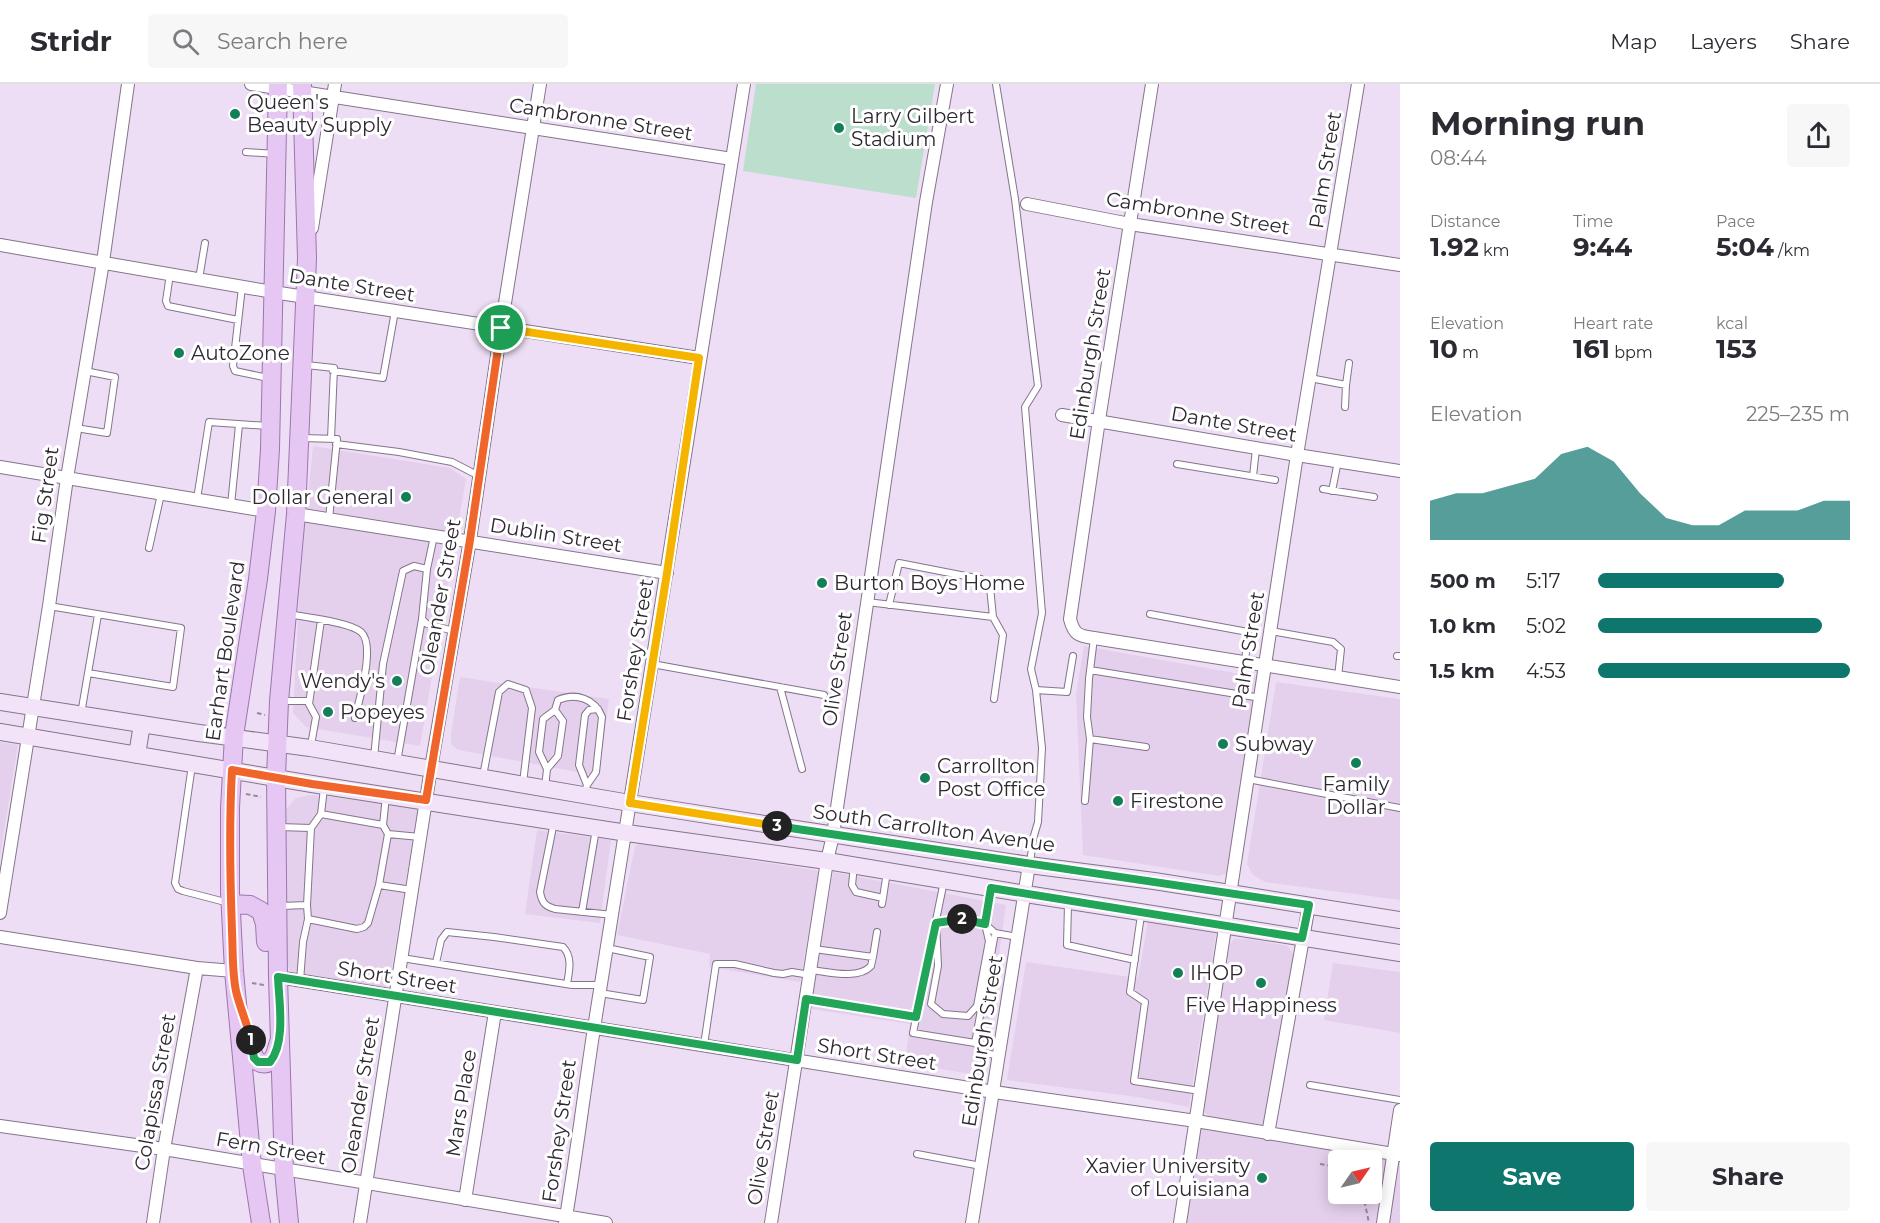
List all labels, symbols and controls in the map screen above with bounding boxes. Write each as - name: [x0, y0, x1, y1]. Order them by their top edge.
- search box: [148, 14, 568, 68]
- text: Stridr: [30, 24, 112, 58]
- icon: search: [169, 25, 202, 58]
- text: Search here: [217, 28, 348, 55]
- text: Map: [1610, 29, 1657, 54]
- text: Layers: [1690, 29, 1757, 54]
- text: Share: [1790, 29, 1850, 54]
- place label: Queen's Beauty Supply: [247, 90, 392, 137]
- street label: Cambronne Street: [507, 93, 695, 145]
- text: Morning run: [1430, 103, 1645, 143]
- place label: Larry Gilbert Stadium: [851, 104, 975, 151]
- button: share: [1787, 104, 1850, 167]
- marker: Queen's Beauty Supply: [228, 107, 242, 121]
- street label: Palm Street: [1304, 110, 1346, 230]
- marker: Larry Gilbert Stadium: [832, 121, 846, 135]
- text: 08:44: [1430, 146, 1487, 170]
- street label: Cambronne Street: [1104, 187, 1292, 239]
- text: Distance: [1430, 212, 1500, 231]
- text: Time: [1573, 212, 1613, 231]
- text: Pace: [1716, 212, 1755, 231]
- text: 1.92: [1430, 231, 1479, 263]
- text: 9:44: [1573, 231, 1632, 263]
- text: 5:04: [1716, 231, 1774, 263]
- text: km: [1479, 241, 1509, 260]
- text: /km: [1774, 241, 1810, 260]
- street label: Dante Street: [287, 263, 417, 307]
- street label: Edinburgh Street: [1065, 266, 1115, 442]
- pin: [475, 302, 526, 353]
- icon: arrive: [484, 311, 517, 344]
- text: Elevation: [1430, 314, 1504, 333]
- text: Heart rate: [1573, 314, 1653, 333]
- text: kcal: [1716, 314, 1748, 333]
- text: 10: [1430, 333, 1458, 365]
- text: 161: [1573, 333, 1610, 365]
- text: 153: [1716, 333, 1757, 365]
- place label: AutoZone: [191, 341, 290, 365]
- text: m: [1458, 343, 1479, 362]
- text: bpm: [1610, 343, 1653, 362]
- marker: AutoZone: [172, 346, 186, 360]
- street label: Dante Street: [1169, 401, 1299, 447]
- text: Elevation: [1430, 402, 1522, 426]
- text: 225–235 m: [1746, 402, 1850, 426]
- street label: Fig Street: [26, 445, 64, 545]
- place label: Dollar General: [252, 485, 394, 509]
- marker: Dollar General: [399, 490, 413, 504]
- street label: Dublin Street: [488, 513, 624, 557]
- street label: Oleander Street: [414, 517, 466, 677]
- street label: Earhart Boulevard: [200, 559, 250, 743]
- text: 500 m: [1430, 569, 1496, 593]
- text: 5:17: [1526, 569, 1561, 593]
- place label: Burton Boys Home: [834, 571, 1025, 595]
- marker: Burton Boys Home: [815, 576, 829, 590]
- street label: Forshey Street: [612, 577, 658, 723]
- street label: Palm Street: [1227, 590, 1269, 710]
- street label: Olive Street: [817, 610, 857, 728]
- text: 1.0 km: [1430, 614, 1496, 638]
- text: 5:02: [1526, 614, 1566, 638]
- text: 1.5 km: [1430, 659, 1495, 683]
- text: 4:53: [1526, 659, 1566, 683]
- place label: Wendy's: [300, 669, 385, 693]
- marker: Wendy's: [390, 674, 404, 688]
- place label: Popeyes: [340, 700, 425, 724]
- marker: Popeyes: [321, 705, 335, 719]
- place label: Subway: [1235, 732, 1314, 756]
- marker: Subway: [1216, 737, 1230, 751]
- place label: Carrollton Post Office: [937, 754, 1046, 801]
- marker: Family Dollar: [1349, 756, 1363, 770]
- marker: Carrollton Post Office: [918, 771, 932, 785]
- place label: Family Dollar: [1323, 772, 1390, 819]
- place label: Firestone: [1130, 789, 1224, 813]
- marker: Firestone: [1111, 794, 1125, 808]
- street label: South Carrollton Avenue: [811, 799, 1057, 857]
- pin: 3: [762, 811, 792, 841]
- text: 3: [772, 816, 782, 835]
- pin: 2: [947, 904, 977, 934]
- text: 2: [957, 909, 967, 928]
- street label: Edinburgh Street: [957, 953, 1007, 1129]
- street label: Short Street: [336, 956, 458, 998]
- place label: IHOP: [1190, 961, 1243, 985]
- marker: IHOP: [1171, 966, 1185, 980]
- marker: Five Happiness: [1254, 976, 1268, 990]
- place label: Five Happiness: [1185, 993, 1337, 1017]
- street label: Colapissa Street: [129, 1011, 181, 1173]
- street label: Oleander Street: [336, 1015, 384, 1175]
- pin: 1: [236, 1025, 266, 1055]
- text: 1: [248, 1030, 254, 1049]
- street label: Short Street: [816, 1033, 938, 1075]
- street label: Mars Place: [441, 1047, 481, 1159]
- street label: Forshey Street: [537, 1058, 581, 1204]
- street label: Olive Street: [742, 1089, 784, 1207]
- street label: Fern Street: [214, 1127, 328, 1169]
- button: Save: [1430, 1142, 1634, 1211]
- button: Share: [1646, 1142, 1850, 1211]
- north arrow: [1328, 1150, 1382, 1204]
- map controls: [1328, 1150, 1382, 1204]
- place label: Xavier University of Louisiana: [1085, 1154, 1250, 1201]
- marker: Xavier University of Louisiana: [1255, 1171, 1269, 1185]

